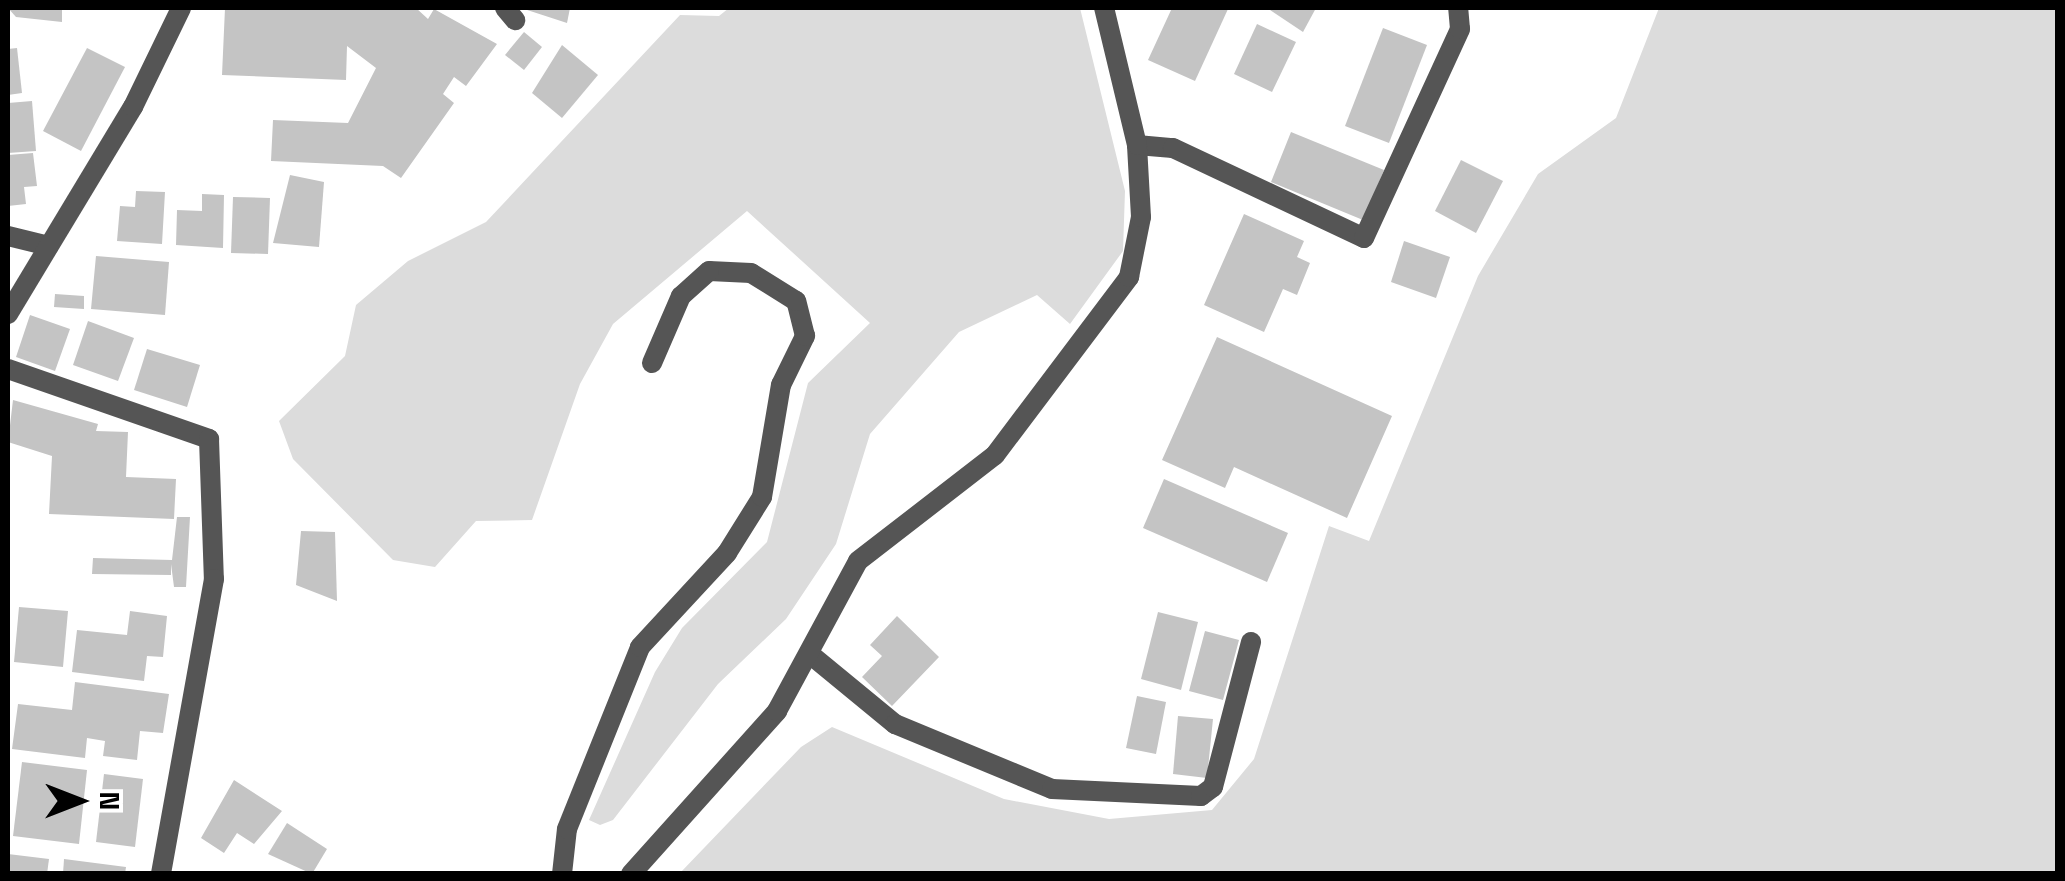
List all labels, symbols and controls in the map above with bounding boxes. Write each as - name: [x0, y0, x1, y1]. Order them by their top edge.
- north arrow: [30, 751, 130, 851]
- text: N: [92, 792, 128, 810]

